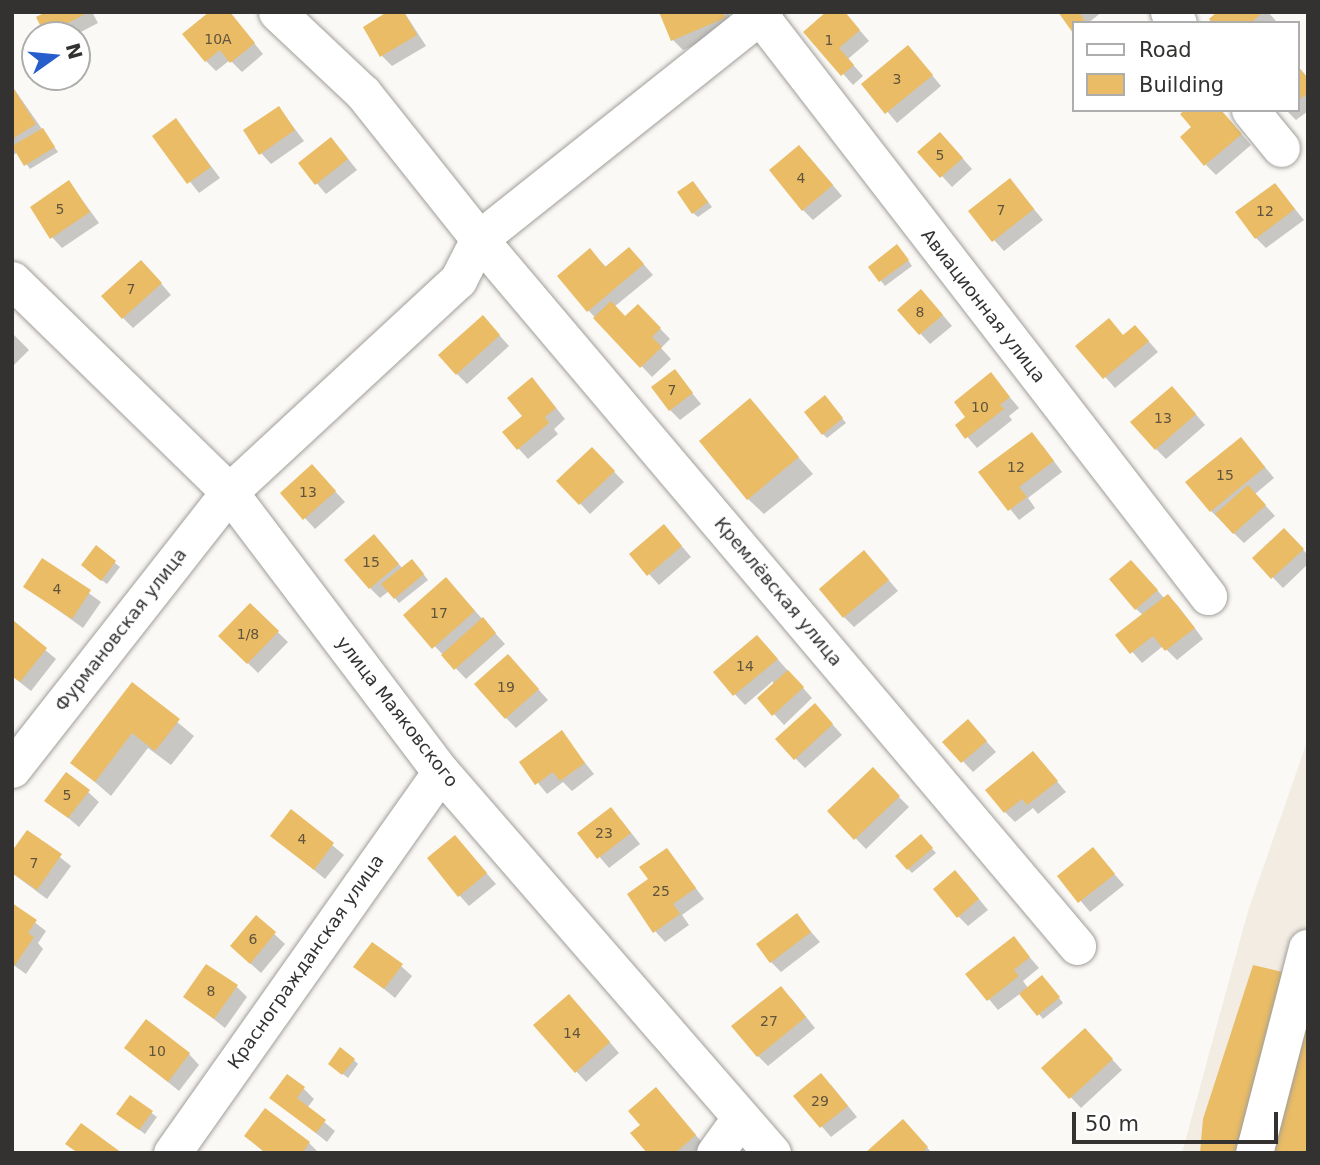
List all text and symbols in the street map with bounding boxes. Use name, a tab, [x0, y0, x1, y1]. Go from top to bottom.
north arrow	[21, 21, 91, 91]
legend	[1072, 21, 1299, 112]
house number: 10А	[204, 31, 232, 47]
house number: 1	[825, 32, 833, 48]
text: Road	[1139, 38, 1192, 62]
text: N	[62, 41, 87, 62]
house number: 3	[893, 71, 901, 87]
text: Building	[1139, 73, 1224, 97]
house number: 5	[936, 147, 944, 163]
house number: 4	[797, 170, 805, 186]
house number: 5	[56, 201, 64, 217]
house number: 7	[997, 202, 1005, 218]
house number: 12	[1256, 203, 1274, 219]
street label: Авиационная улица	[916, 225, 1050, 387]
house number: 7	[127, 281, 135, 297]
house number: 8	[916, 304, 924, 320]
house number: 7	[668, 382, 676, 398]
house number: 10	[971, 399, 989, 415]
house number: 13	[1154, 410, 1172, 426]
house number: 12	[1007, 459, 1025, 475]
house number: 15	[1216, 467, 1234, 483]
house number: 13	[299, 484, 317, 500]
street label: Кремлёвская улица	[709, 513, 847, 671]
street label: Фурмановская улица	[51, 544, 191, 716]
house number: 15	[362, 554, 380, 570]
house number: 4	[53, 581, 61, 597]
house number: 17	[430, 605, 448, 621]
house number: 1/8	[237, 626, 259, 642]
street label: улица Маяковского	[332, 632, 462, 792]
house number: 14	[736, 658, 754, 674]
house number: 19	[497, 679, 515, 695]
house number: 5	[63, 787, 71, 803]
house number: 23	[595, 825, 613, 841]
house number: 4	[298, 831, 306, 847]
street label: Красногражданская улица	[224, 851, 388, 1073]
house number: 7	[30, 855, 38, 871]
house number: 25	[652, 883, 670, 899]
house number: 6	[249, 931, 257, 947]
house number: 8	[207, 983, 215, 999]
house number: 27	[760, 1013, 778, 1029]
house number: 14	[563, 1025, 581, 1041]
house number: 10	[148, 1043, 166, 1059]
house number: 29	[811, 1093, 829, 1109]
scale bar	[1075, 1098, 1282, 1142]
text: 50 m	[1085, 1112, 1139, 1136]

